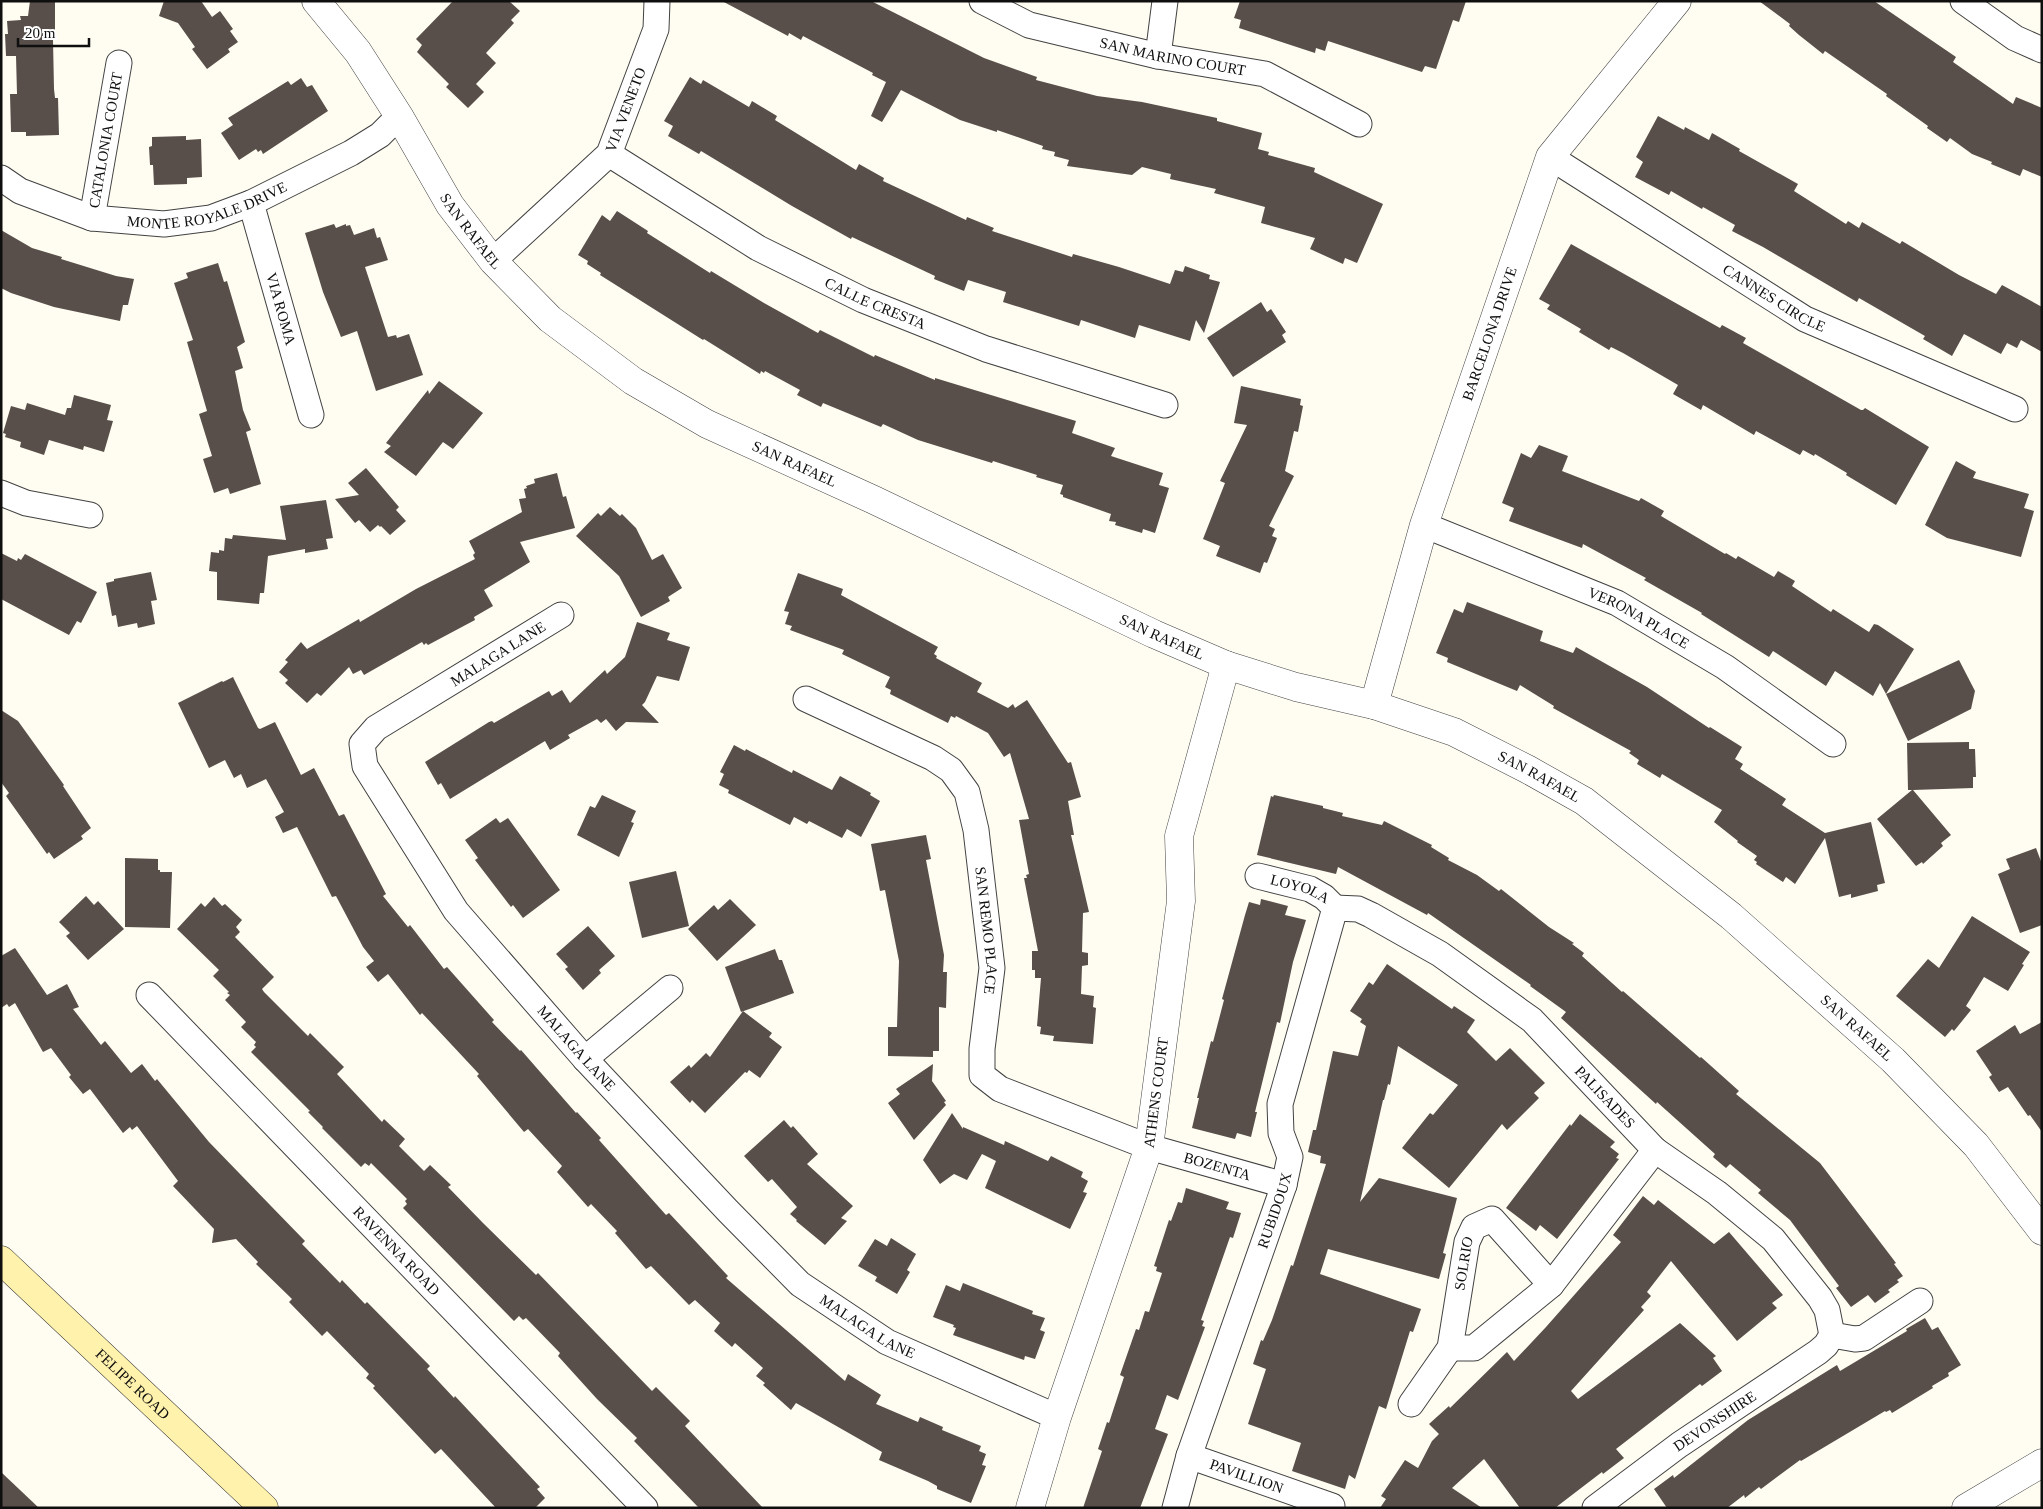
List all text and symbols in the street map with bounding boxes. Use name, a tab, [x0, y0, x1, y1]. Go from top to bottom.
scale bar	[18, 15, 89, 47]
text: 20 m	[25, 25, 56, 41]
street label: SAN MARINO COURT	[1098, 34, 1247, 79]
street label: VIA VENETO	[602, 65, 649, 154]
street label: CATALONIA COURT	[86, 71, 125, 209]
street label: MONTE ROYALE DRIVE	[126, 179, 289, 232]
street label: SAN RAFAEL	[437, 190, 505, 273]
street label: CANNES CIRCLE	[1720, 261, 1828, 335]
street label: BARCELONA DRIVE	[1459, 265, 1520, 403]
street label: VIA ROMA	[263, 271, 299, 347]
street label: CALLE CRESTA	[822, 274, 928, 332]
street label: SAN RAFAEL	[750, 438, 839, 490]
street label: VERONA PLACE	[1586, 584, 1692, 652]
street label: SAN RAFAEL	[1117, 611, 1207, 663]
street label: MALAGA LANE	[448, 618, 548, 690]
street label: SAN RAFAEL	[1495, 748, 1583, 805]
street label: SAN REMO PLACE	[972, 866, 1000, 995]
street label: LOYOLA	[1269, 871, 1333, 907]
street label: SAN RAFAEL	[1817, 992, 1896, 1064]
street label: MALAGA LANE	[534, 1002, 619, 1094]
street label: ATHENS COURT	[1141, 1036, 1171, 1149]
street label: PALISADES	[1572, 1063, 1638, 1132]
street label: BOZENTA	[1182, 1149, 1253, 1183]
street label: RUBIDOUX	[1254, 1171, 1294, 1251]
street label: RAVENNA ROAD	[350, 1203, 443, 1299]
street label: SOLRIO	[1451, 1233, 1477, 1291]
street label: MALAGA LANE	[817, 1292, 918, 1361]
street label: FELIPE ROAD	[92, 1346, 173, 1423]
street label: DEVONSHIRE	[1670, 1388, 1759, 1454]
street label: PAVILLION	[1208, 1456, 1286, 1496]

